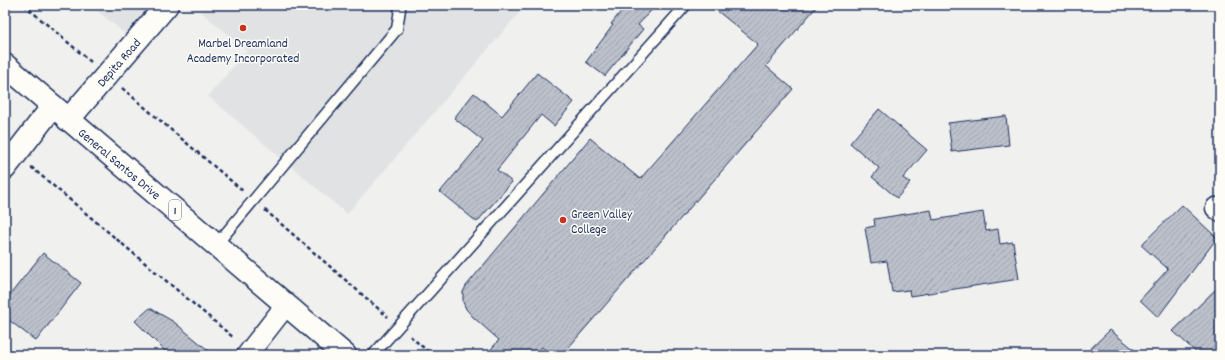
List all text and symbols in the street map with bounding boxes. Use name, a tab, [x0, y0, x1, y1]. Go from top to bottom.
marker: Marbel Dreamland Academy Incorporated	[238, 23, 248, 33]
street label: Depita Road	[93, 35, 146, 92]
place label: Marbel Dreamland Academy Incorporated	[187, 35, 299, 69]
street label: General Santos Drive	[73, 125, 164, 205]
road number: 1	[169, 200, 181, 220]
place label: Green Valley College	[571, 206, 633, 240]
marker: Green Valley College	[558, 215, 568, 225]

